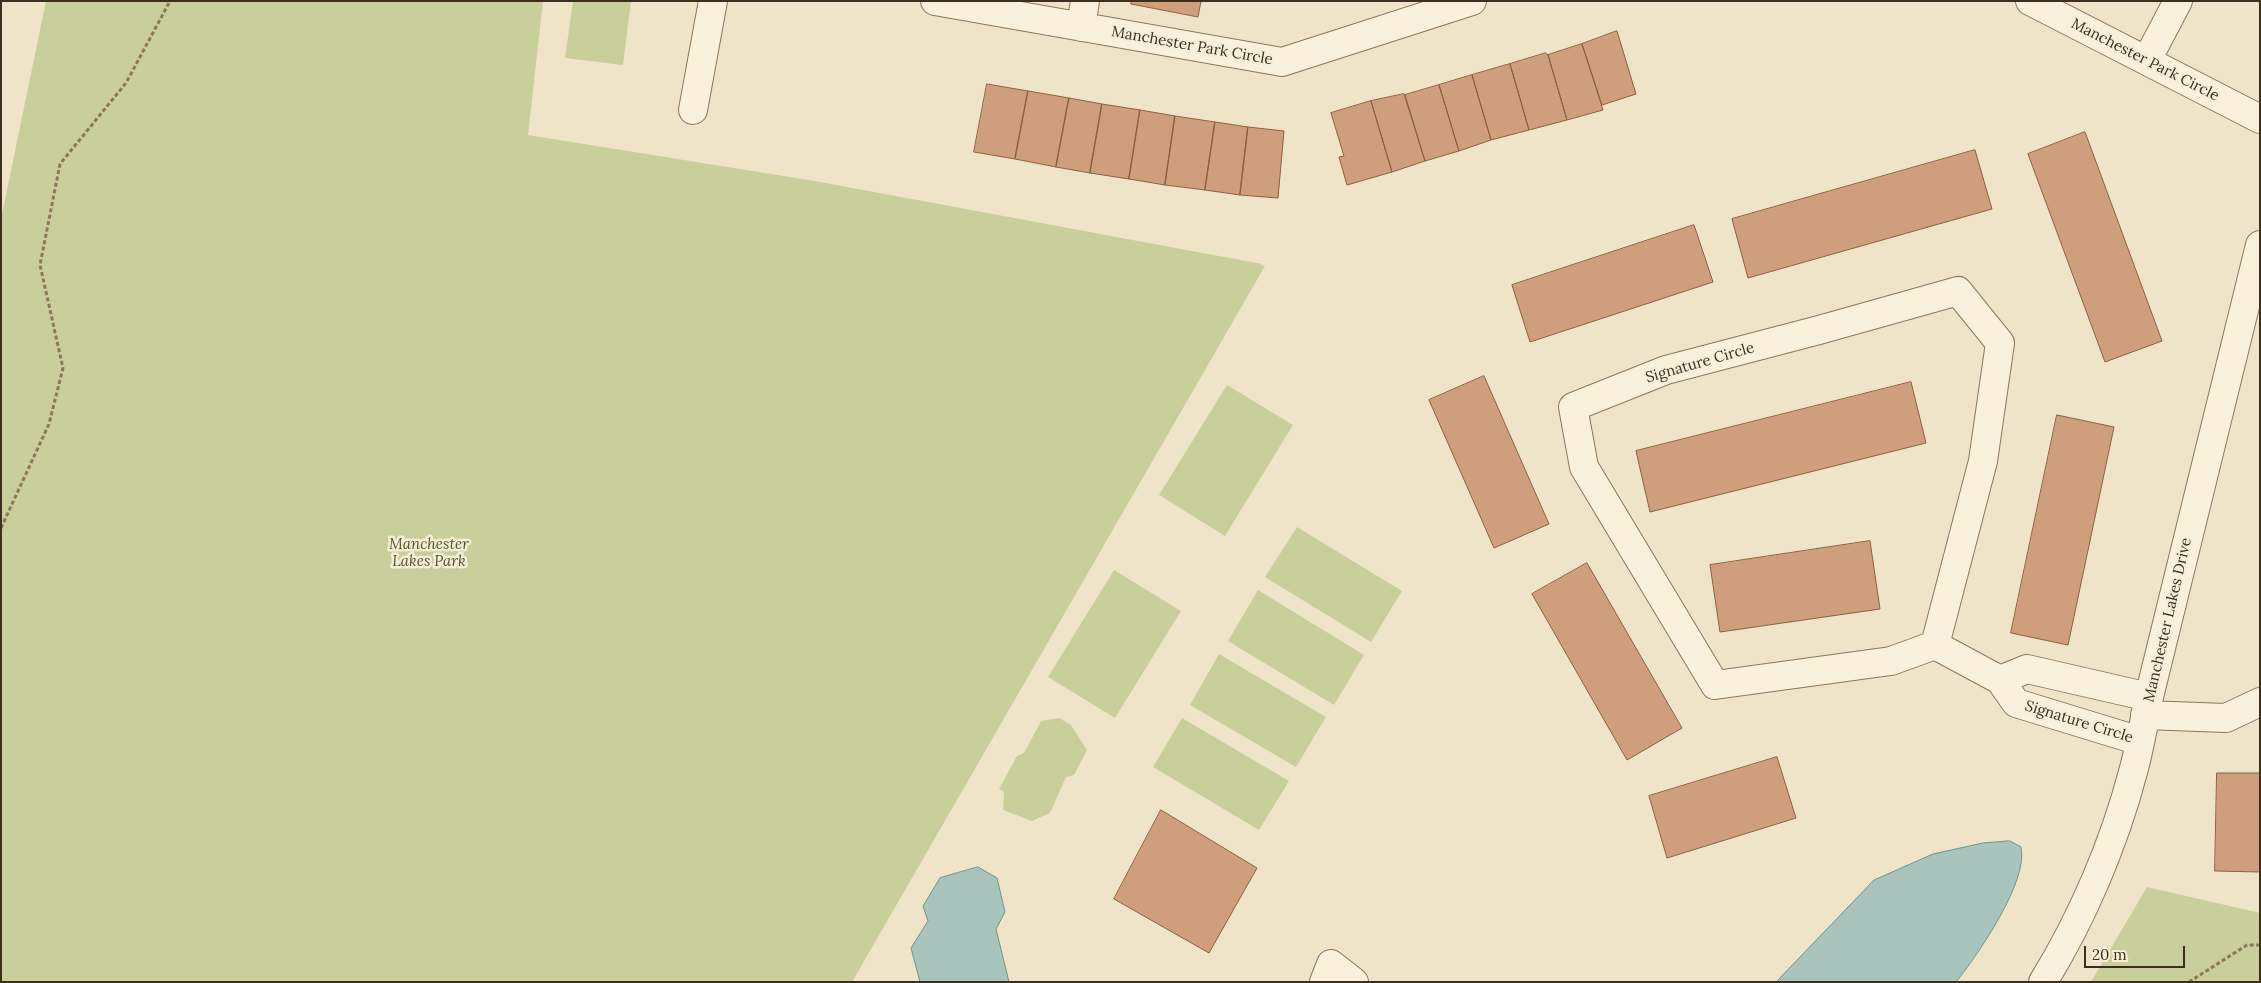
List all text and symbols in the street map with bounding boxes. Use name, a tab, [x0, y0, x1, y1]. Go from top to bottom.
street label: Manchester Park Circle	[2068, 15, 2222, 105]
street label: Manchester Park Circle	[1110, 23, 1274, 69]
street label: Signature Circle	[1644, 339, 1756, 387]
park label: Manchester Lakes Park	[389, 536, 469, 571]
street label: Manchester Lakes Drive	[2140, 536, 2196, 704]
street label: Signature Circle	[2023, 697, 2135, 747]
scale bar	[2086, 936, 2187, 968]
text: 20 m	[2092, 945, 2127, 964]

